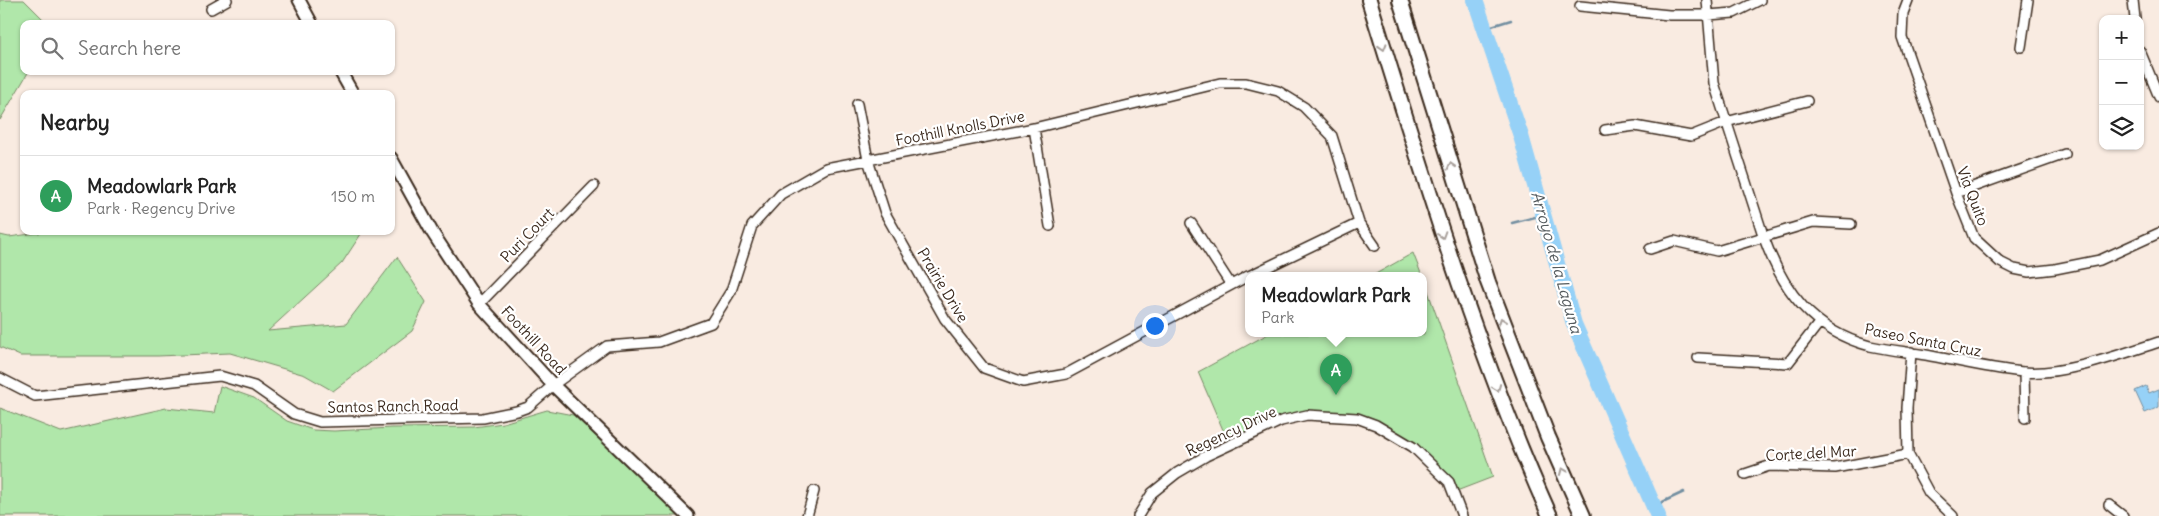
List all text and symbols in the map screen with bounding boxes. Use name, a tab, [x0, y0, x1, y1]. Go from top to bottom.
map controls	[2099, 15, 2144, 150]
button: +	[2099, 15, 2144, 60]
search box	[20, 20, 395, 75]
icon: search	[38, 34, 66, 62]
text: Search here	[78, 36, 181, 60]
one-way arrow	[1378, 42, 1388, 50]
button: −	[2099, 60, 2144, 105]
button: layers	[2099, 105, 2144, 150]
street label: Foothill Knolls Drive	[894, 106, 1026, 150]
text: Nearby	[40, 109, 110, 136]
one-way arrow	[1447, 163, 1457, 171]
street label: Via Quito	[1953, 164, 1993, 228]
text: Meadowlark Park	[87, 174, 236, 198]
text: A	[51, 186, 61, 206]
text: 150 m	[331, 186, 375, 206]
water label: Arroyo de la Laguna	[1527, 189, 1587, 336]
text: Park · Regency Drive	[87, 198, 235, 218]
street label: Puri Court	[496, 204, 558, 266]
one-way arrow	[1436, 230, 1446, 239]
street label: Prairie Drive	[913, 244, 973, 326]
popup	[1245, 272, 1427, 337]
text: Meadowlark Park	[1261, 283, 1411, 307]
street label: Foothill Road	[497, 302, 571, 378]
text: Park	[1261, 307, 1294, 327]
your location	[1142, 313, 1168, 339]
one-way arrow	[1498, 317, 1508, 325]
street label: Paseo Santa Cruz	[1863, 319, 1983, 361]
pin: A	[1320, 354, 1352, 395]
one-way arrow	[1491, 383, 1501, 392]
street label: Santos Ranch Road	[327, 395, 459, 417]
street label: Regency Drive	[1183, 402, 1279, 460]
street label: Corte del Mar	[1765, 441, 1857, 465]
one-way arrow	[1559, 467, 1570, 476]

